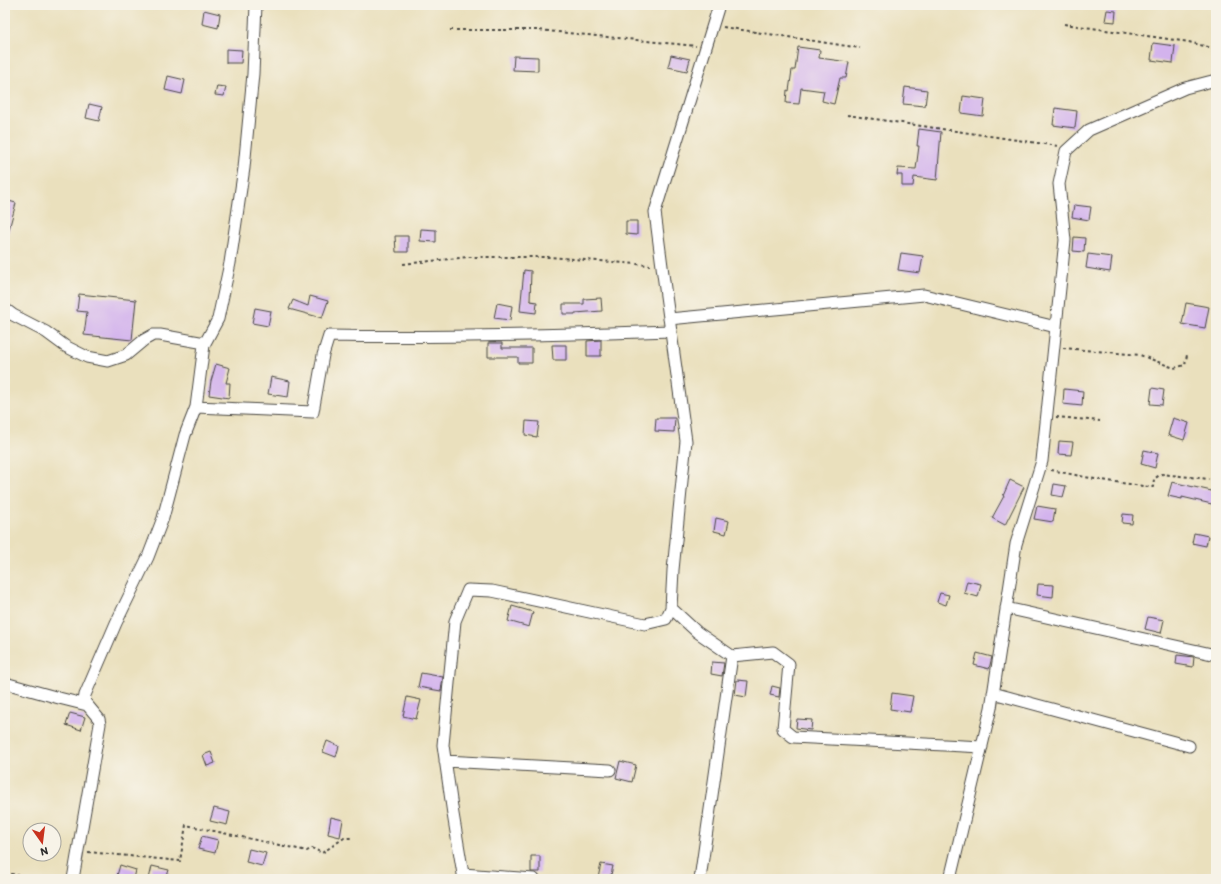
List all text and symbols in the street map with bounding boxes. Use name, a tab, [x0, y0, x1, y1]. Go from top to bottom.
north arrow	[22, 822, 62, 862]
text: N	[39, 844, 49, 858]

